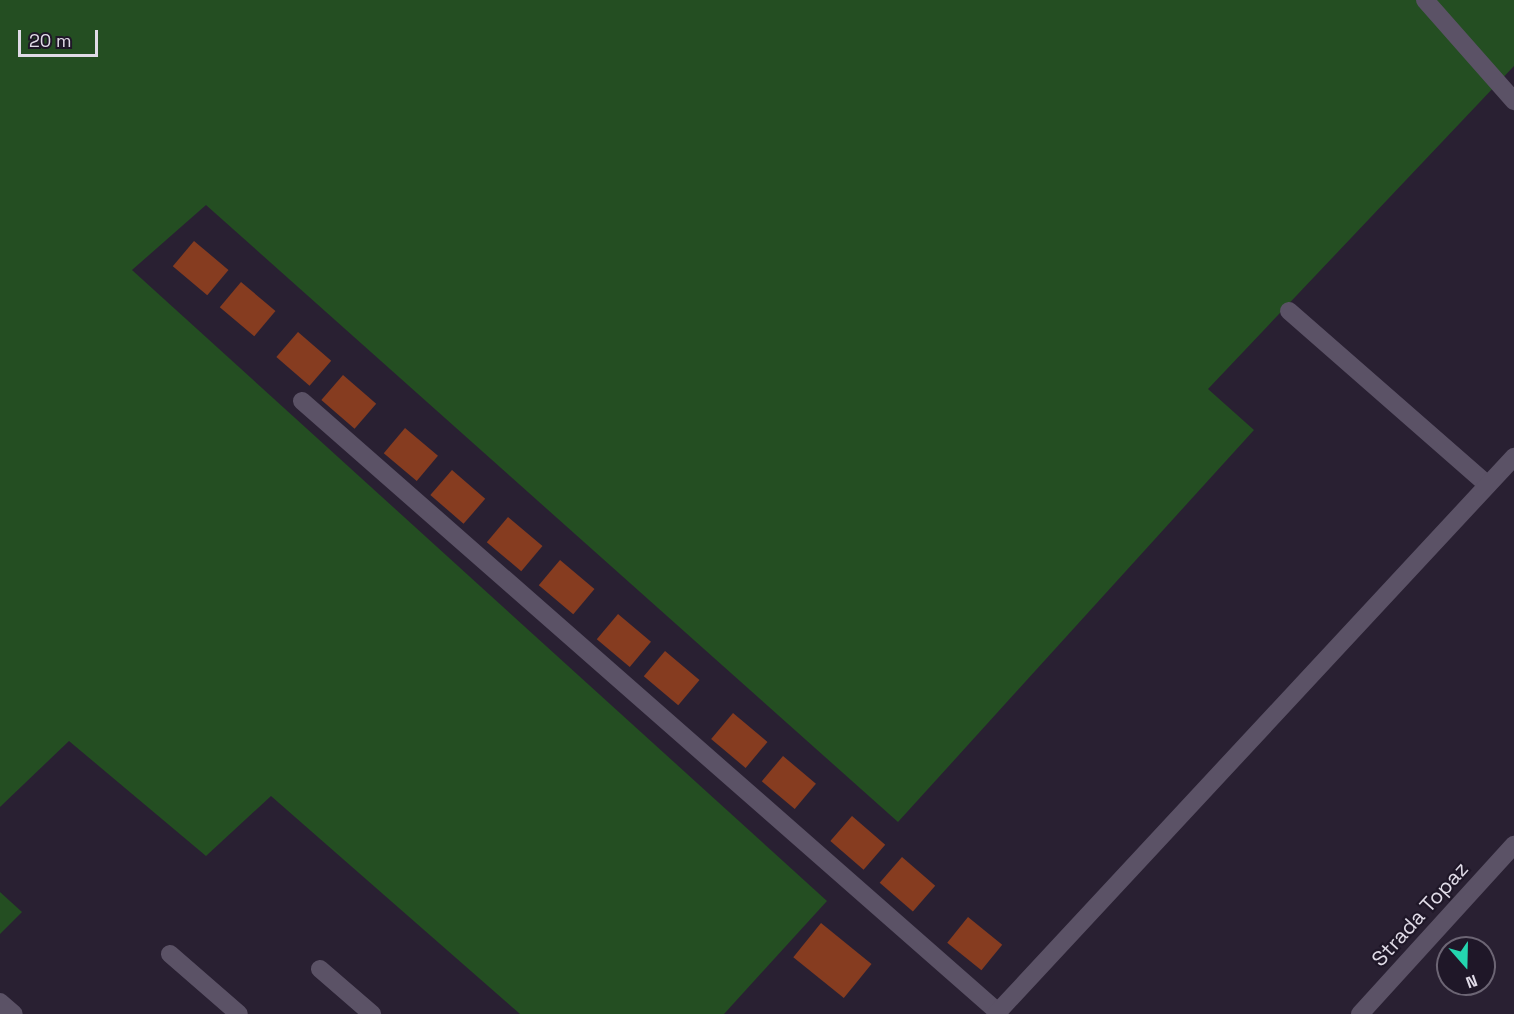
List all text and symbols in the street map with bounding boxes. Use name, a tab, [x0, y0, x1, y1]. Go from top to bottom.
scale bar	[21, 18, 100, 56]
text: 20 m	[29, 29, 72, 52]
street label: Strada Topaz	[1366, 856, 1474, 972]
north arrow	[1436, 936, 1496, 996]
text: N	[1463, 970, 1480, 993]

